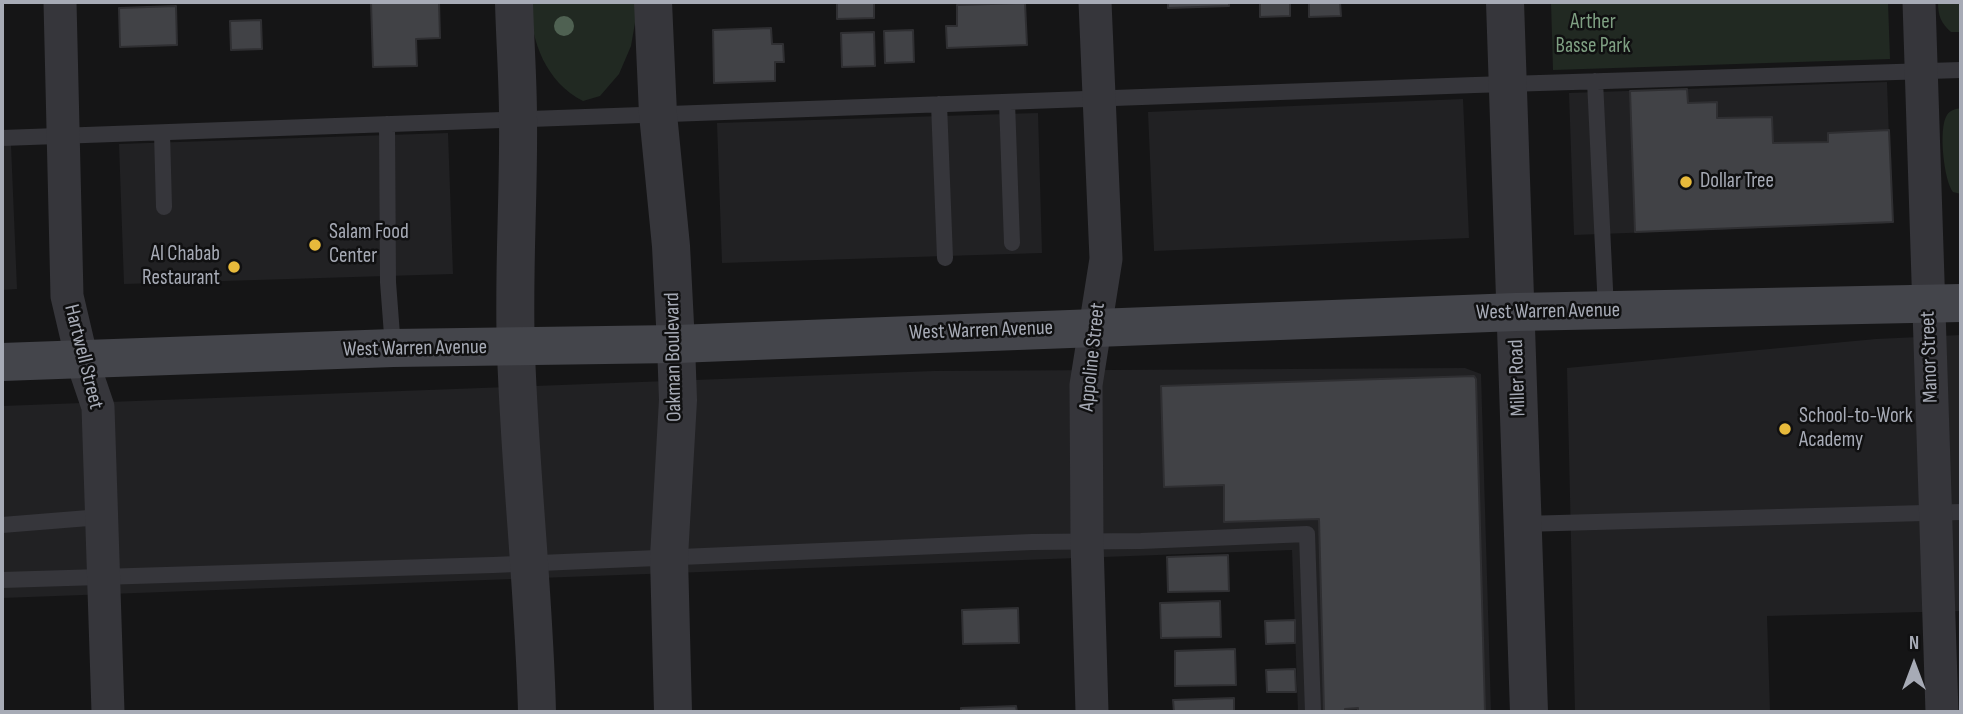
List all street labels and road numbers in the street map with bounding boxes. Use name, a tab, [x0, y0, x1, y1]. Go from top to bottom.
street label: Oakman Boulevard	[660, 292, 688, 422]
street label: West Warren Avenue	[1476, 298, 1620, 326]
street label: Hartwell Street	[58, 302, 108, 412]
street label: Appoline Street	[1075, 302, 1111, 412]
street label: Manor Street	[1916, 311, 1944, 403]
street label: West Warren Avenue	[909, 316, 1053, 346]
street label: West Warren Avenue	[343, 335, 487, 363]
street label: Miller Road	[1504, 339, 1532, 417]

